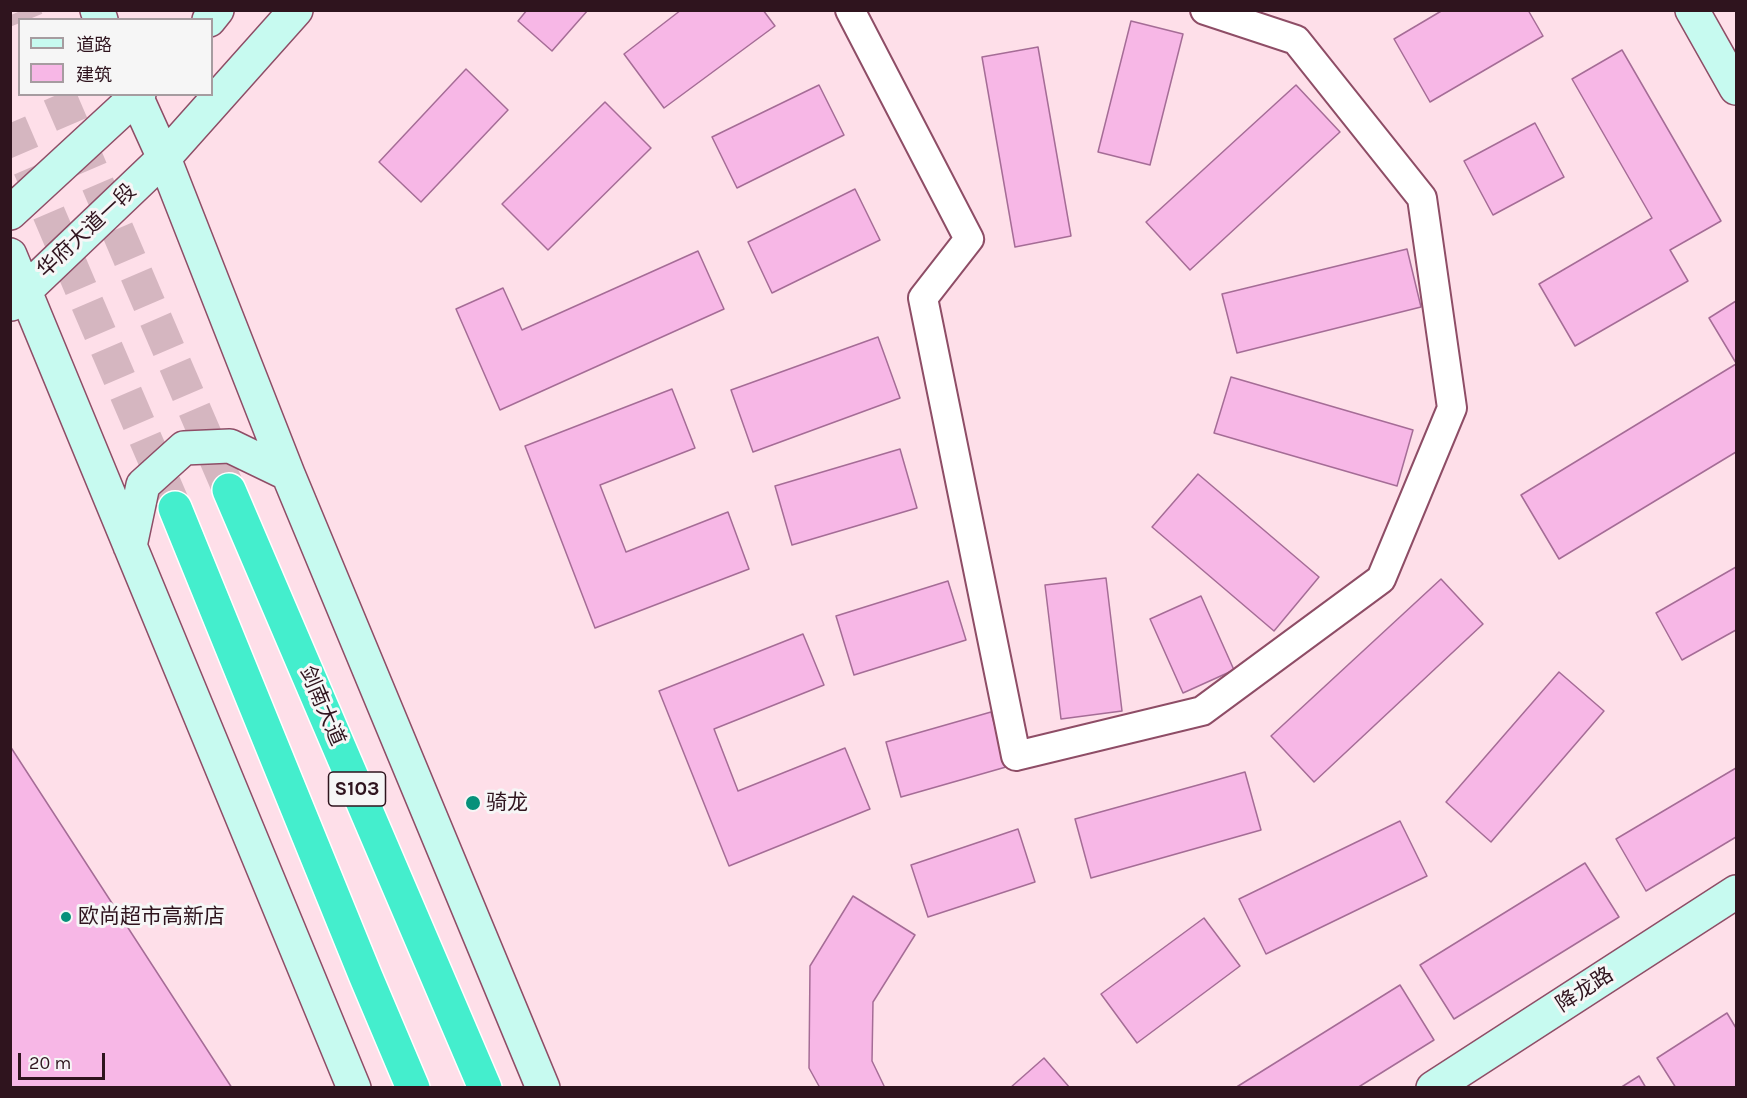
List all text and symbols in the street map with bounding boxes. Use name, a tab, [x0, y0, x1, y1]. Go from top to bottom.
legend	[18, 18, 213, 96]
text: 道路	[76, 34, 112, 56]
text: 建筑	[76, 64, 112, 86]
street label: 华府大道一段	[32, 179, 142, 283]
street label: 剑南大道	[294, 662, 350, 750]
road number: S103	[328, 772, 386, 806]
place label: 骑龙	[486, 790, 528, 816]
marker: 骑龙	[464, 794, 482, 812]
place label: 欧尚超市高新店	[78, 904, 225, 930]
marker: 欧尚超市高新店	[59, 910, 73, 924]
street label: 降龙路	[1552, 962, 1618, 1018]
scale bar	[21, 1041, 108, 1079]
text: 20 m	[29, 1052, 71, 1074]

